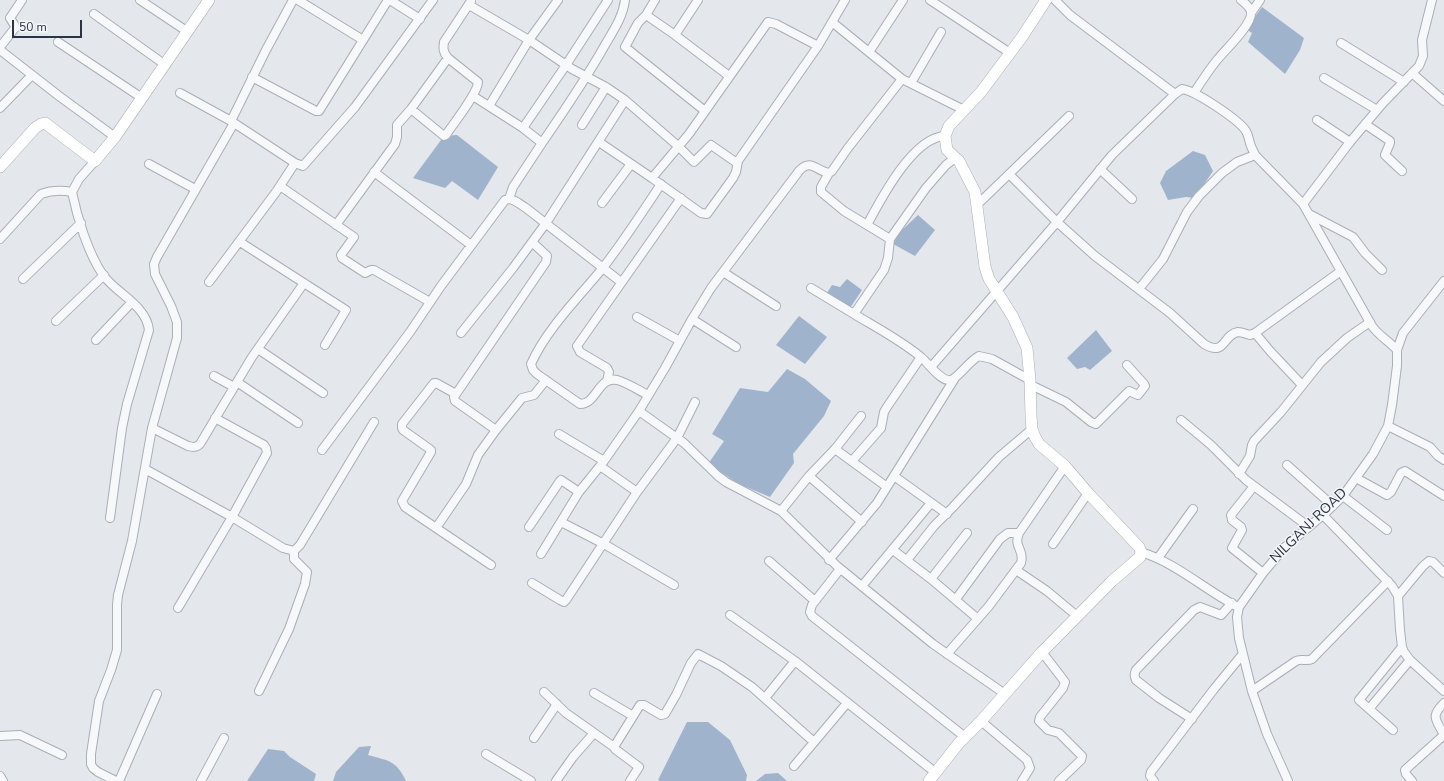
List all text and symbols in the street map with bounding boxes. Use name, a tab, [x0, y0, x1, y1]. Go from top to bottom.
scale bar	[14, 12, 84, 38]
text: 50 m	[19, 19, 47, 35]
street label: NILGANJ ROAD	[1267, 485, 1351, 567]

